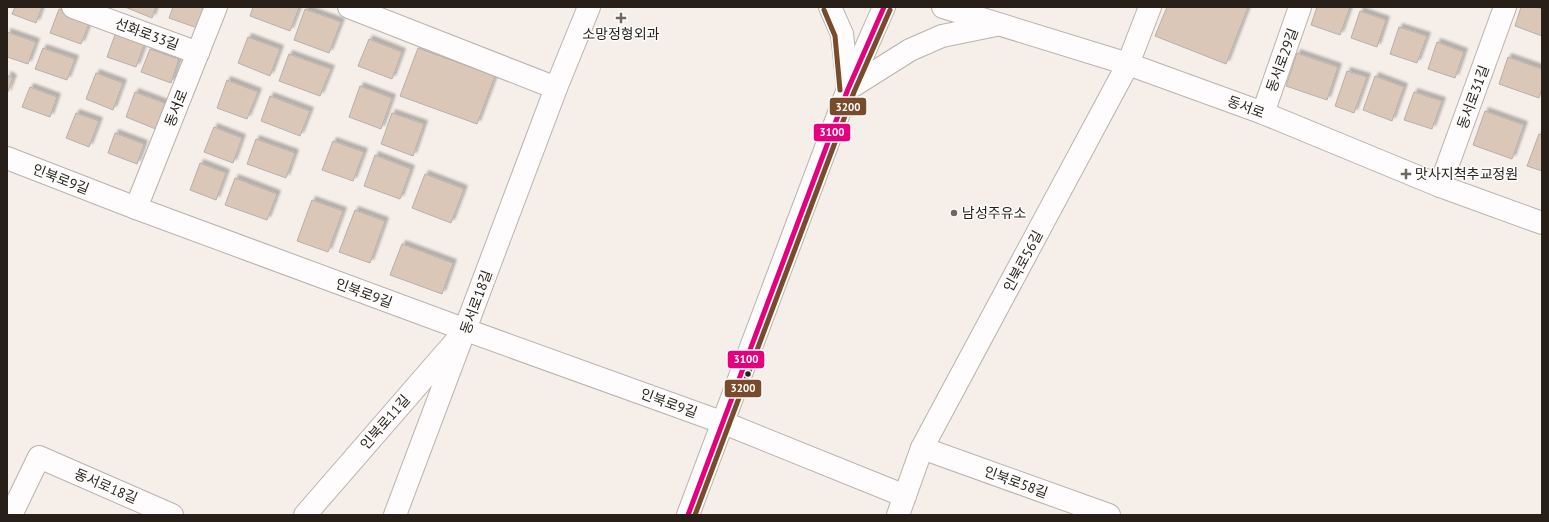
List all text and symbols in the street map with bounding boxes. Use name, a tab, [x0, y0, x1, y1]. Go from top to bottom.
marker: 소망정형외과	[615, 12, 627, 24]
street label: 선화로33길	[113, 14, 181, 54]
place label: 소망정형외과	[582, 25, 660, 43]
street label: 동서로29길	[1262, 26, 1302, 94]
street label: 동서로31길	[1453, 63, 1493, 131]
street label: 동서로	[160, 87, 192, 129]
street label: 동서로	[1225, 92, 1267, 122]
line badge: 3200	[829, 97, 867, 116]
text: 3200	[836, 100, 860, 114]
line badge: 3100	[813, 123, 851, 142]
text: 3100	[820, 125, 844, 139]
street label: 인북로9길	[30, 160, 92, 198]
place label: 맛사지척추교정원	[1415, 165, 1518, 183]
marker: 맛사지척추교정원	[1400, 168, 1412, 180]
place label: 남성주유소	[962, 204, 1027, 222]
marker: 남성주유소	[949, 208, 959, 218]
street label: 인북로56길	[999, 227, 1047, 295]
street label: 동서로18길	[456, 268, 496, 336]
street label: 인북로9길	[333, 274, 395, 312]
line badge: 3100	[727, 350, 765, 369]
text: 3100	[734, 352, 758, 366]
unlabelled marker	[743, 369, 753, 379]
line badge: 3200	[724, 379, 762, 398]
text: 3200	[731, 381, 755, 395]
street label: 인북로9길	[638, 384, 700, 422]
street label: 인북로11길	[356, 391, 414, 453]
street label: 인북로58길	[982, 462, 1050, 502]
street label: 동서로18길	[72, 465, 140, 507]

